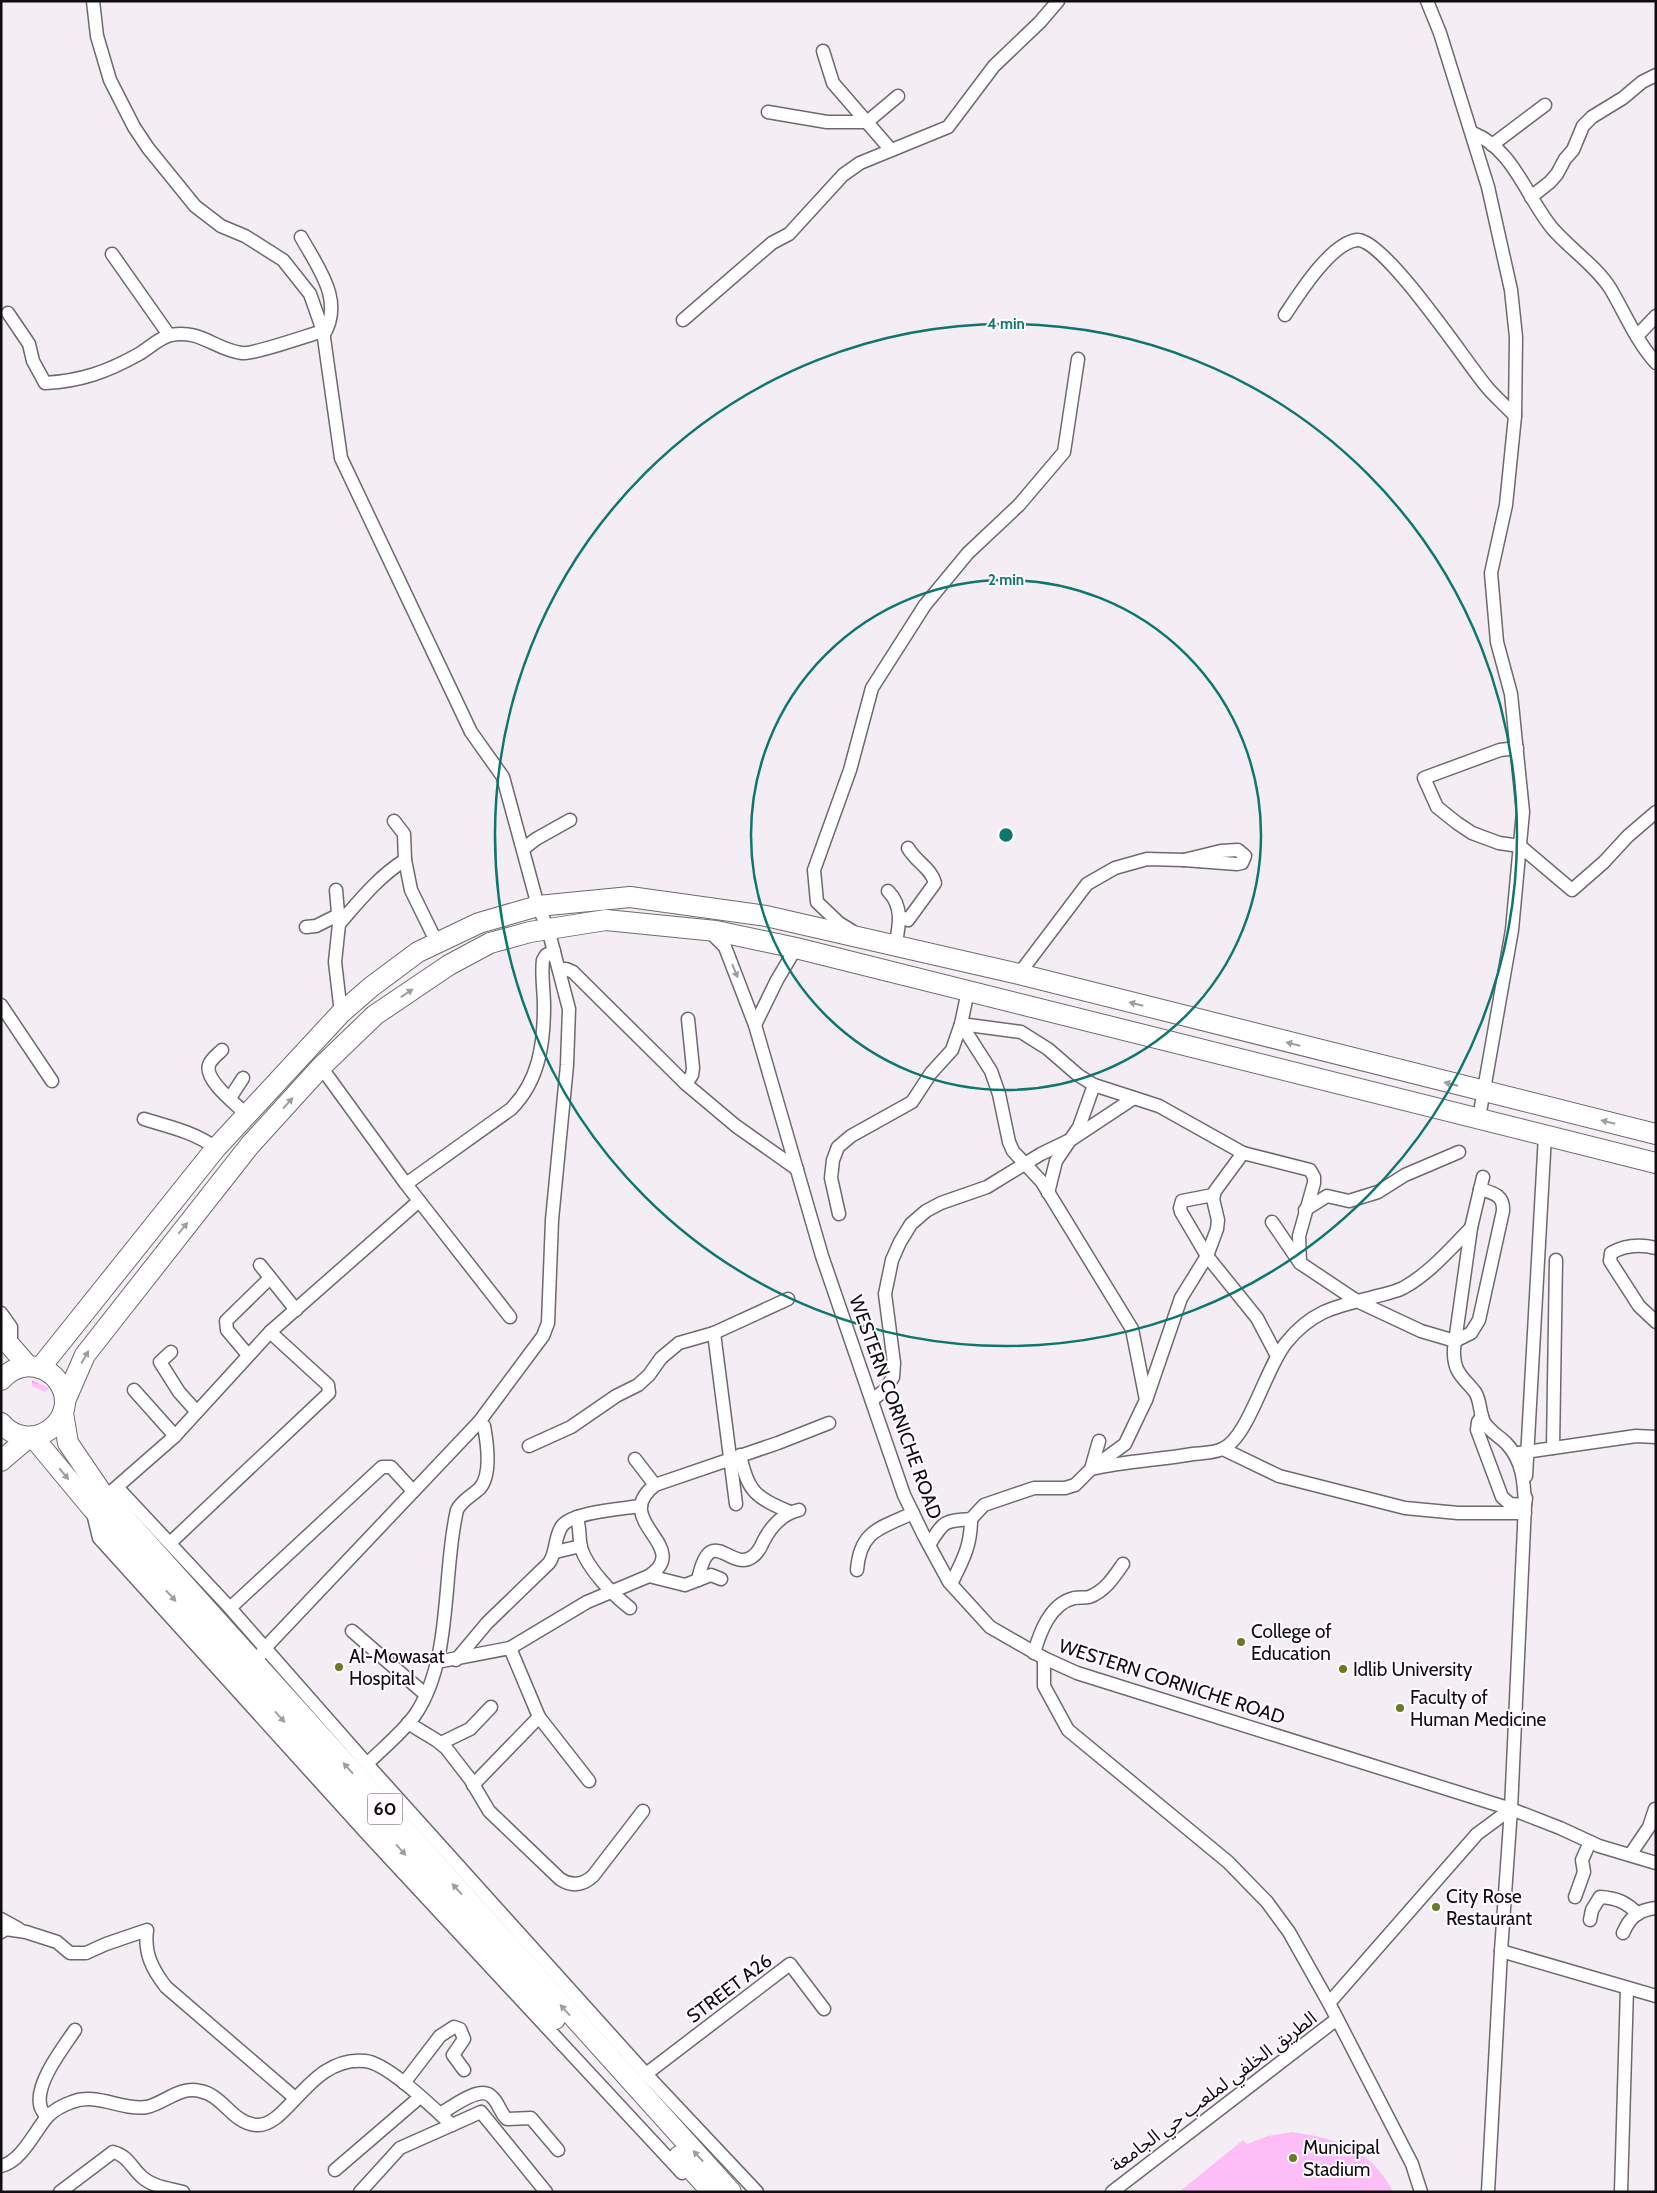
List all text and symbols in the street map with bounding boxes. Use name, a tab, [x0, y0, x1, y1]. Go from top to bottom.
text: 4 min	[987, 315, 1025, 333]
text: 2 min	[988, 571, 1024, 589]
centre of rings	[997, 826, 1015, 844]
one-way arrow	[731, 964, 739, 979]
one-way arrow	[400, 988, 413, 998]
one-way arrow	[1128, 1000, 1143, 1008]
one-way arrow	[1286, 1040, 1301, 1048]
one-way arrow	[1443, 1080, 1458, 1088]
one-way arrow	[282, 1098, 294, 1110]
one-way arrow	[1601, 1118, 1616, 1126]
one-way arrow	[178, 1221, 189, 1234]
street label: WESTERN CORNICHE ROAD	[844, 1292, 947, 1522]
one-way arrow	[81, 1349, 89, 1364]
one-way arrow	[58, 1467, 69, 1480]
one-way arrow	[165, 1590, 177, 1602]
place label: College of Education	[1251, 1620, 1332, 1665]
street label: WESTERN CORNICHE ROAD	[1056, 1634, 1288, 1729]
marker: College of Education	[1235, 1636, 1247, 1648]
place label: Al-Mowasat Hospital	[349, 1645, 445, 1690]
place label: Idlib University	[1353, 1658, 1473, 1681]
marker: Al-Mowasat Hospital	[333, 1661, 345, 1673]
marker: Idlib University	[1337, 1663, 1349, 1675]
place label: Faculty of Human Medicine	[1410, 1686, 1547, 1731]
marker: Faculty of Human Medicine	[1394, 1702, 1406, 1714]
one-way arrow	[274, 1710, 286, 1722]
one-way arrow	[343, 1761, 354, 1774]
road number: 60	[368, 1794, 402, 1825]
one-way arrow	[395, 1843, 407, 1855]
one-way arrow	[451, 1883, 463, 1895]
place label: City Rose Restaurant	[1446, 1885, 1533, 1930]
marker: City Rose Restaurant	[1430, 1901, 1442, 1913]
street label: STREET A26	[682, 1949, 776, 2028]
one-way arrow	[559, 2004, 571, 2016]
street label: الطريق الخلفي لملعب حي الجامعة	[1106, 2006, 1323, 2179]
place label: Municipal Stadium	[1303, 2136, 1380, 2181]
one-way arrow	[692, 2150, 704, 2162]
marker: Municipal Stadium	[1287, 2152, 1299, 2164]

